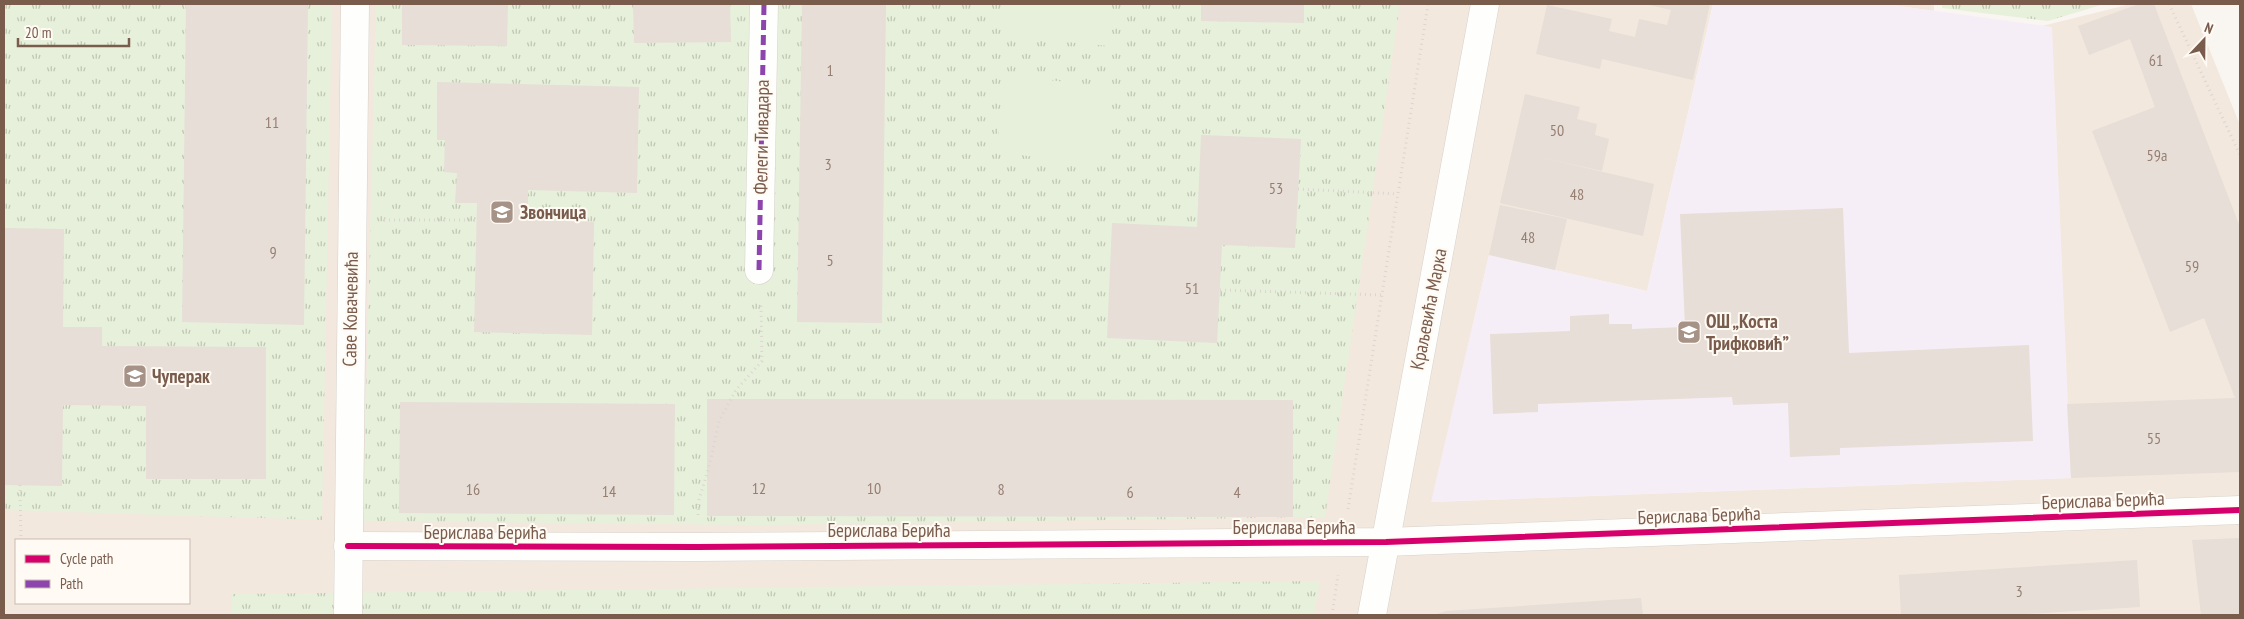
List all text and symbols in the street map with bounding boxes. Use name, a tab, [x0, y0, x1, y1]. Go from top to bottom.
scale bar	[18, 15, 129, 47]
north arrow	[2179, 15, 2229, 65]
text: N	[2202, 18, 2216, 38]
text: 20 m	[25, 23, 51, 42]
house number: 61	[2149, 50, 2163, 70]
house number: 1	[826, 60, 834, 80]
street label: Фелеги Тивадара	[748, 79, 774, 195]
house number: 11	[265, 112, 279, 132]
house number: 50	[1550, 120, 1564, 140]
house number: 59a	[2147, 145, 2167, 165]
house number: 3	[824, 154, 832, 174]
house number: 53	[1269, 178, 1283, 198]
house number: 48	[1570, 184, 1584, 204]
school or university icon: Звончица	[489, 199, 515, 225]
place label: Звончица	[520, 200, 586, 224]
house number: 48	[1521, 227, 1535, 247]
house number: 9	[269, 242, 277, 262]
street label: Краљевића Марка	[1404, 246, 1452, 372]
house number: 5	[826, 250, 834, 270]
street label: Саве Ковачевића	[337, 251, 363, 367]
house number: 59	[2185, 256, 2199, 276]
house number: 51	[1185, 278, 1199, 298]
place label: ОШ „Коста Трифковић”	[1706, 309, 1789, 355]
school or university icon: ОШ „Коста Трифковић”	[1676, 319, 1702, 345]
school or university icon: Чуперак	[122, 363, 148, 389]
place label: Чуперак	[152, 364, 210, 388]
house number: 55	[2147, 428, 2161, 448]
house number: 12	[752, 478, 766, 498]
house number: 10	[867, 478, 881, 498]
house number: 16	[466, 479, 480, 499]
house number: 8	[997, 479, 1005, 499]
house number: 14	[602, 481, 616, 501]
house number: 6	[1126, 482, 1134, 502]
house number: 4	[1233, 482, 1241, 502]
street label: Берислава Берића	[2041, 486, 2165, 514]
street label: Берислава Берића	[1637, 501, 1761, 529]
street label: Берислава Берића	[1232, 515, 1356, 539]
street label: Берислава Берића	[827, 518, 951, 542]
street label: Берислава Берића	[423, 520, 547, 544]
legend	[15, 539, 190, 604]
text: Cycle path	[60, 549, 113, 568]
text: Path	[60, 574, 83, 593]
house number: 3	[2015, 581, 2023, 601]

